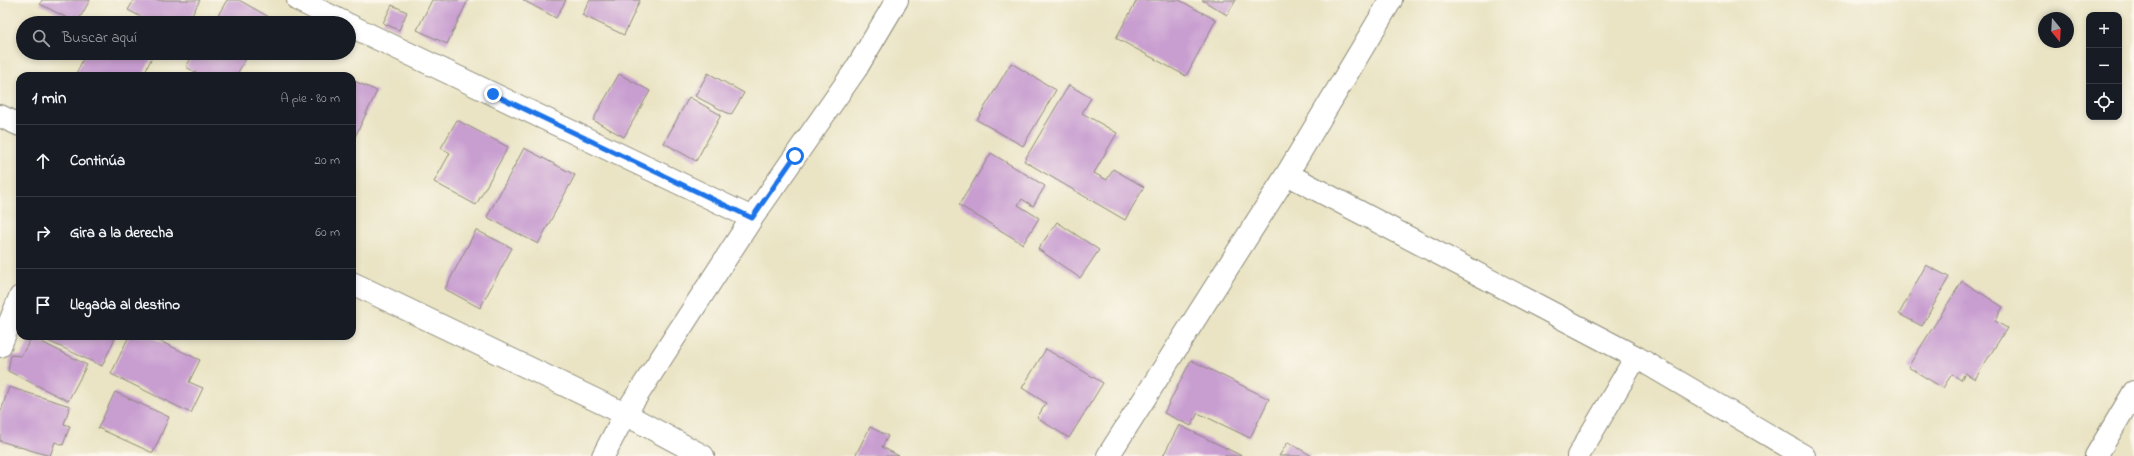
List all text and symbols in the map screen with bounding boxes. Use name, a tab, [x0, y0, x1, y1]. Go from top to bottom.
north arrow	[2038, 12, 2074, 48]
map controls	[2086, 12, 2122, 120]
button: +	[2086, 12, 2122, 48]
search box	[16, 16, 356, 60]
icon: search	[30, 27, 52, 49]
text: Buscar aquí	[62, 27, 137, 49]
button: −	[2086, 48, 2122, 84]
button: locate	[2086, 84, 2122, 120]
route end	[484, 85, 502, 103]
text: 1 min	[32, 86, 66, 111]
text: A pie · 80 m	[280, 89, 340, 108]
route start	[786, 147, 804, 165]
icon: ahead	[32, 150, 54, 172]
text: Continúa	[70, 150, 125, 172]
text: 20 m	[315, 151, 340, 170]
icon: right	[32, 222, 54, 244]
text: Gira a la derecha	[70, 222, 173, 244]
text: 60 m	[315, 223, 340, 242]
icon: arrive	[32, 294, 54, 316]
text: Llegada al destino	[70, 294, 180, 316]

